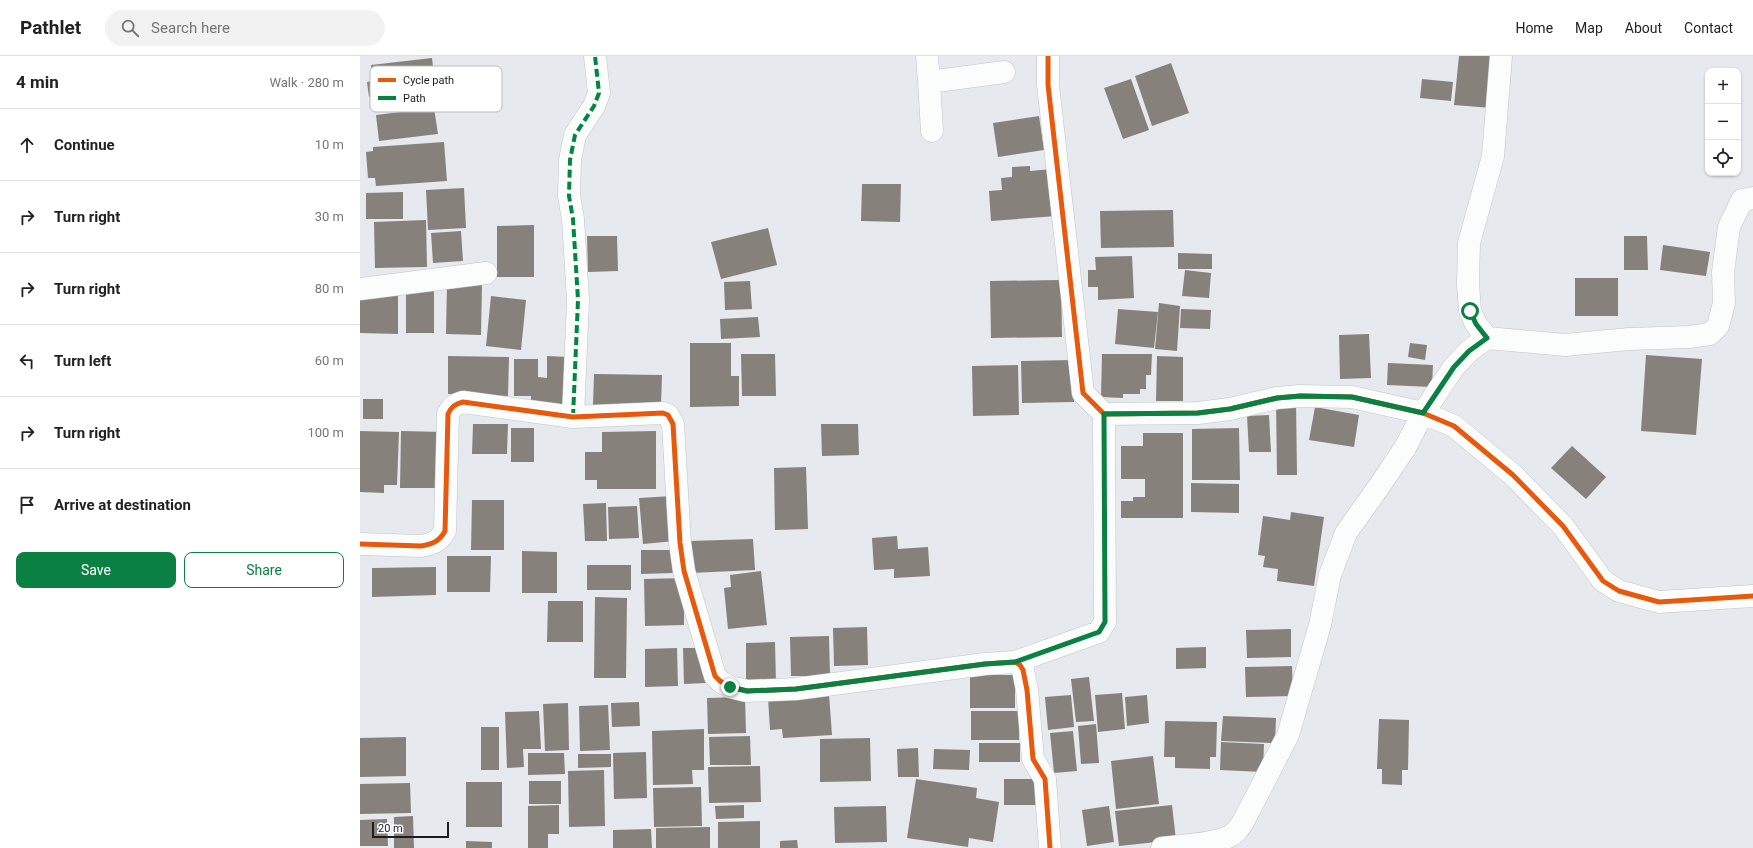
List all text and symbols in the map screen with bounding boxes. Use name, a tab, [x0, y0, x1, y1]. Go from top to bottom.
search box	[105, 10, 385, 46]
text: Pathlet	[20, 16, 81, 39]
icon: search	[119, 17, 141, 39]
text: Search here	[151, 19, 230, 37]
text: Home	[1515, 20, 1553, 36]
text: Map	[1575, 20, 1603, 36]
text: About	[1625, 20, 1662, 36]
text: Contact	[1684, 20, 1733, 36]
legend	[370, 66, 502, 112]
map controls	[1705, 68, 1741, 176]
button: +	[1705, 68, 1741, 104]
text: 4 min	[16, 72, 59, 92]
text: Cycle path	[403, 74, 454, 87]
text: Walk · 280 m	[269, 75, 344, 90]
text: Path	[403, 92, 426, 105]
button: −	[1705, 104, 1741, 140]
icon: ahead	[16, 134, 38, 156]
text: Continue	[54, 136, 115, 154]
text: 10 m	[315, 137, 344, 152]
button: locate	[1705, 140, 1741, 176]
icon: right	[16, 206, 38, 228]
text: Turn right	[54, 208, 120, 226]
text: 30 m	[315, 209, 344, 224]
icon: right	[16, 278, 38, 300]
text: Turn right	[54, 280, 120, 298]
text: 80 m	[315, 281, 344, 296]
route start	[1461, 302, 1479, 320]
icon: left	[16, 350, 38, 372]
text: Turn left	[54, 352, 111, 370]
text: 60 m	[315, 353, 344, 368]
icon: right	[16, 422, 38, 444]
text: Turn right	[54, 424, 120, 442]
text: 100 m	[307, 425, 344, 440]
icon: arrive	[16, 494, 38, 516]
text: Arrive at destination	[54, 496, 191, 514]
button: Save	[16, 552, 176, 588]
button: Share	[184, 552, 344, 588]
route end	[721, 678, 739, 696]
scale bar	[372, 820, 449, 839]
text: 20 m	[378, 822, 403, 835]

